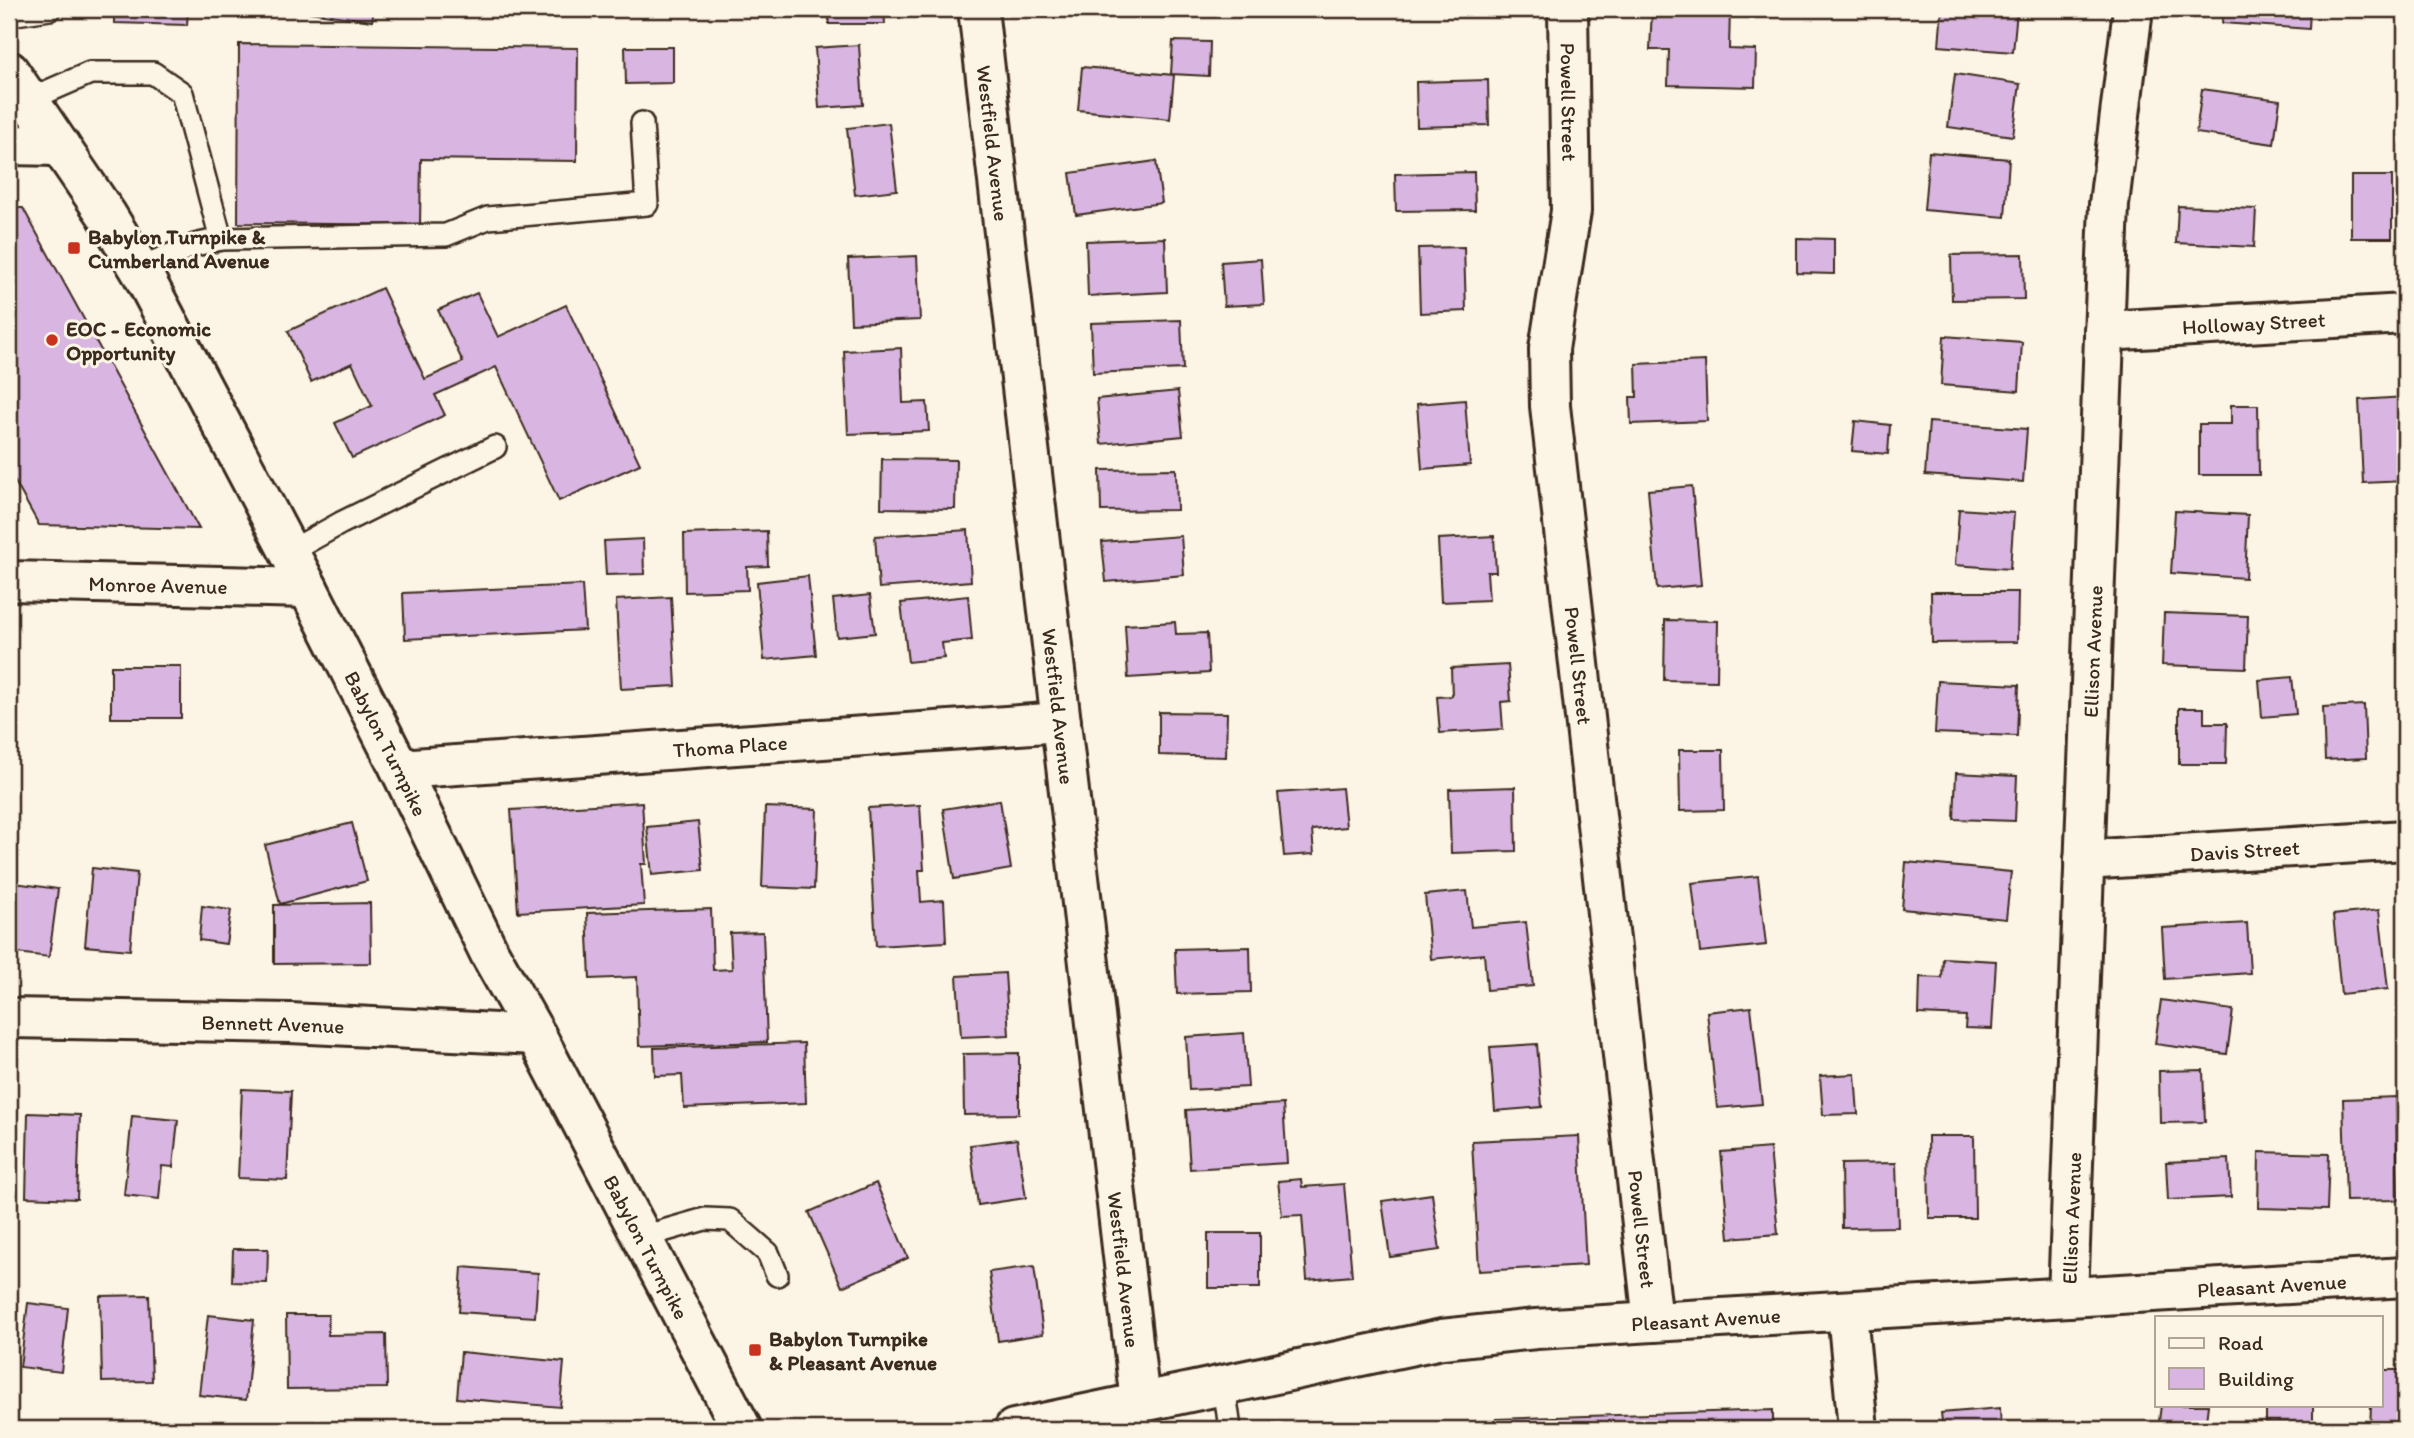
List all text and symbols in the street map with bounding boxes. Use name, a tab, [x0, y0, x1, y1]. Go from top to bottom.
street label: Powell Street	[1556, 42, 1583, 162]
street label: Westfield Avenue	[972, 64, 1015, 223]
place label: Babylon Turnpike & Cumberland Avenue	[88, 224, 270, 273]
marker: Babylon Turnpike & Cumberland Avenue	[66, 240, 82, 256]
street label: Holloway Street	[2181, 306, 2326, 339]
place label: EOC - Economic Opportunity	[66, 316, 211, 366]
marker: EOC - Economic Opportunity	[44, 332, 60, 348]
street label: Monroe Avenue	[88, 570, 228, 599]
street label: Ellison Avenue	[2077, 585, 2107, 718]
street label: Powell Street	[1560, 605, 1598, 726]
street label: Westfield Avenue	[1038, 627, 1081, 786]
street label: Babylon Turnpike	[340, 667, 433, 820]
street label: Thoma Place	[672, 729, 788, 762]
street label: Davis Street	[2189, 834, 2301, 866]
street label: Bennett Avenue	[201, 1009, 345, 1038]
street label: Ellison Avenue	[2056, 1151, 2086, 1285]
street label: Powell Street	[1623, 1169, 1662, 1289]
street label: Babylon Turnpike	[599, 1171, 695, 1323]
street label: Westfield Avenue	[1103, 1190, 1146, 1349]
street label: Pleasant Avenue	[2196, 1268, 2347, 1302]
street label: Pleasant Avenue	[1630, 1302, 1781, 1336]
legend	[2155, 1316, 2382, 1406]
place label: Babylon Turnpike & Pleasant Avenue	[769, 1326, 937, 1375]
text: Road	[2218, 1330, 2264, 1355]
marker: Babylon Turnpike & Pleasant Avenue	[747, 1342, 763, 1358]
text: Building	[2218, 1366, 2294, 1391]

